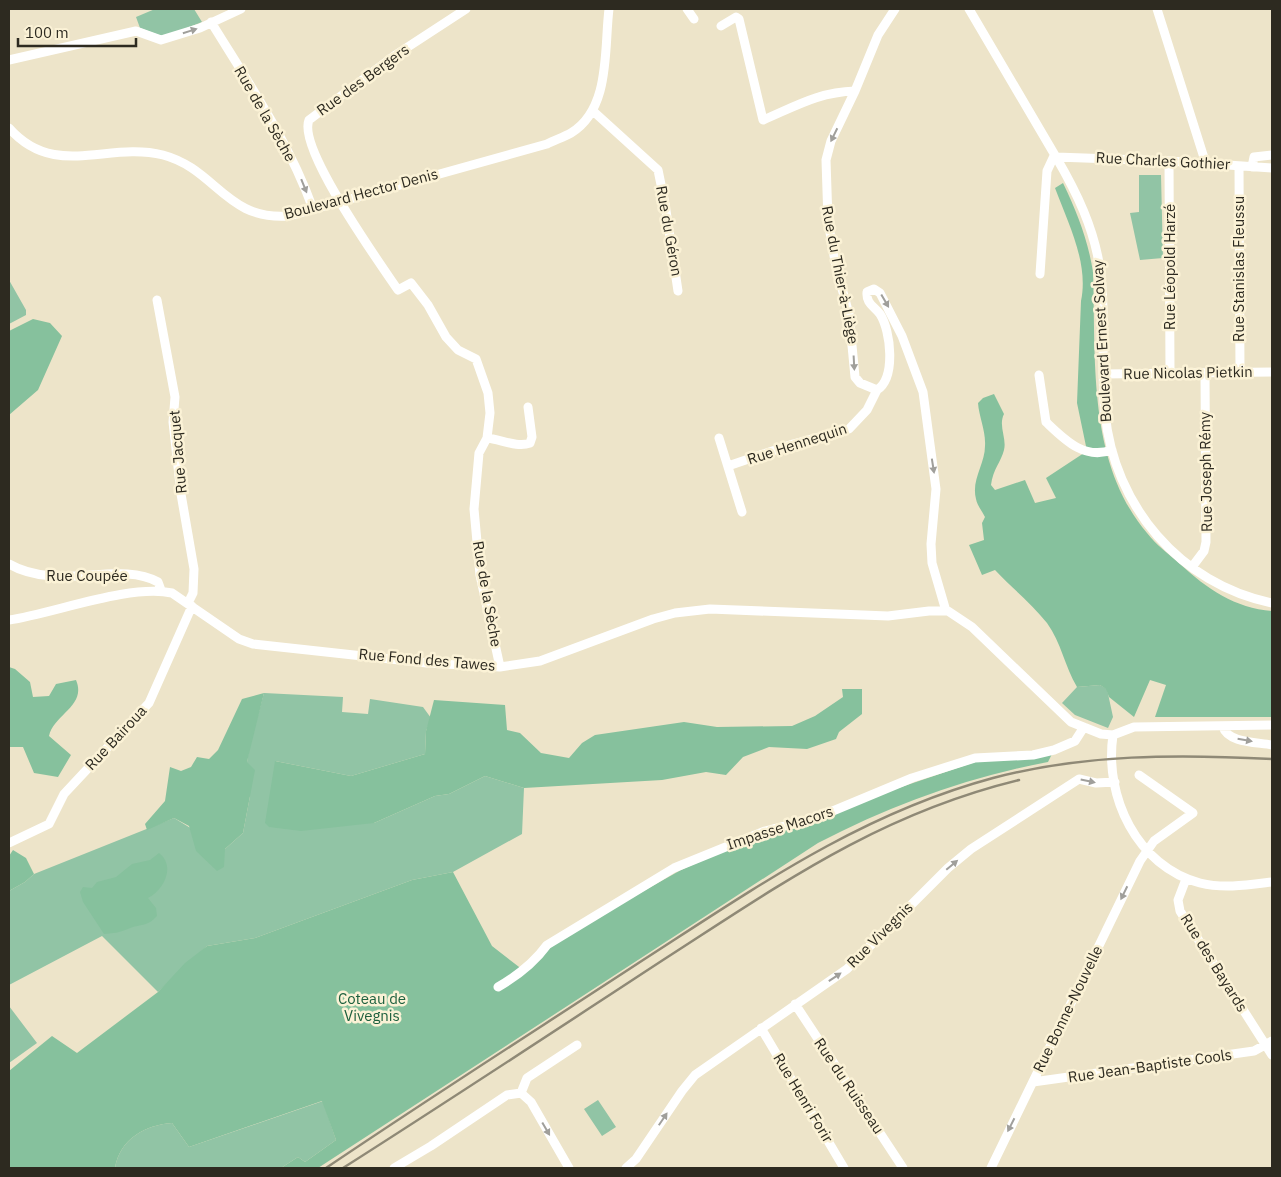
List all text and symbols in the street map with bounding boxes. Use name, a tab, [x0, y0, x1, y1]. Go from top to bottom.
scale bar	[18, 15, 135, 47]
text: 100 m	[25, 23, 69, 42]
one-way arrow	[183, 27, 198, 34]
street label: Rue des Bergers	[313, 40, 413, 120]
street label: Rue de la Sèche	[230, 63, 300, 165]
one-way arrow	[830, 128, 838, 142]
street label: Rue Charles Gothier	[1095, 147, 1231, 174]
street label: Boulevard Hector Denis	[282, 164, 440, 223]
one-way arrow	[301, 179, 309, 193]
street label: Rue du Géron	[652, 184, 687, 278]
street label: Rue Stanislas Fleussu	[1229, 196, 1248, 342]
street label: Rue du Thier-à-Liège	[818, 204, 863, 346]
street label: Rue Léopold Harzé	[1160, 204, 1179, 330]
street label: Boulevard Ernest Solvay	[1088, 259, 1115, 423]
one-way arrow	[881, 294, 889, 309]
one-way arrow	[851, 355, 859, 371]
street label: Rue Nicolas Pietkin	[1123, 362, 1253, 383]
street label: Rue Jacquet	[164, 410, 191, 495]
street label: Rue Joseph Rémy	[1195, 411, 1216, 532]
street label: Rue Hennequin	[745, 418, 849, 469]
one-way arrow	[929, 459, 937, 475]
street label: Rue de la Sèche	[469, 539, 506, 648]
street label: Rue Coupée	[46, 566, 128, 585]
street label: Rue Fond des Tawes	[358, 644, 496, 675]
street label: Rue Bairoua	[81, 701, 150, 774]
one-way arrow	[1237, 736, 1253, 744]
one-way arrow	[1080, 777, 1095, 785]
street label: Impasse Macors	[724, 801, 836, 854]
one-way arrow	[945, 859, 958, 870]
one-way arrow	[1120, 886, 1128, 900]
street label: Rue Vivegnis	[843, 898, 917, 972]
street label: Rue des Bayards	[1177, 910, 1252, 1015]
street label: Rue Bonne-Nouvelle	[1029, 942, 1107, 1075]
one-way arrow	[828, 972, 842, 982]
park label: Coteau de Vivegnis	[338, 989, 406, 1025]
street label: Rue du Ruisseau	[810, 1034, 889, 1137]
street label: Rue Jean-Baptiste Cools	[1067, 1045, 1233, 1086]
street label: Rue Henri Forir	[769, 1049, 838, 1146]
one-way arrow	[658, 1112, 668, 1126]
one-way arrow	[1007, 1118, 1015, 1132]
one-way arrow	[542, 1123, 551, 1136]

